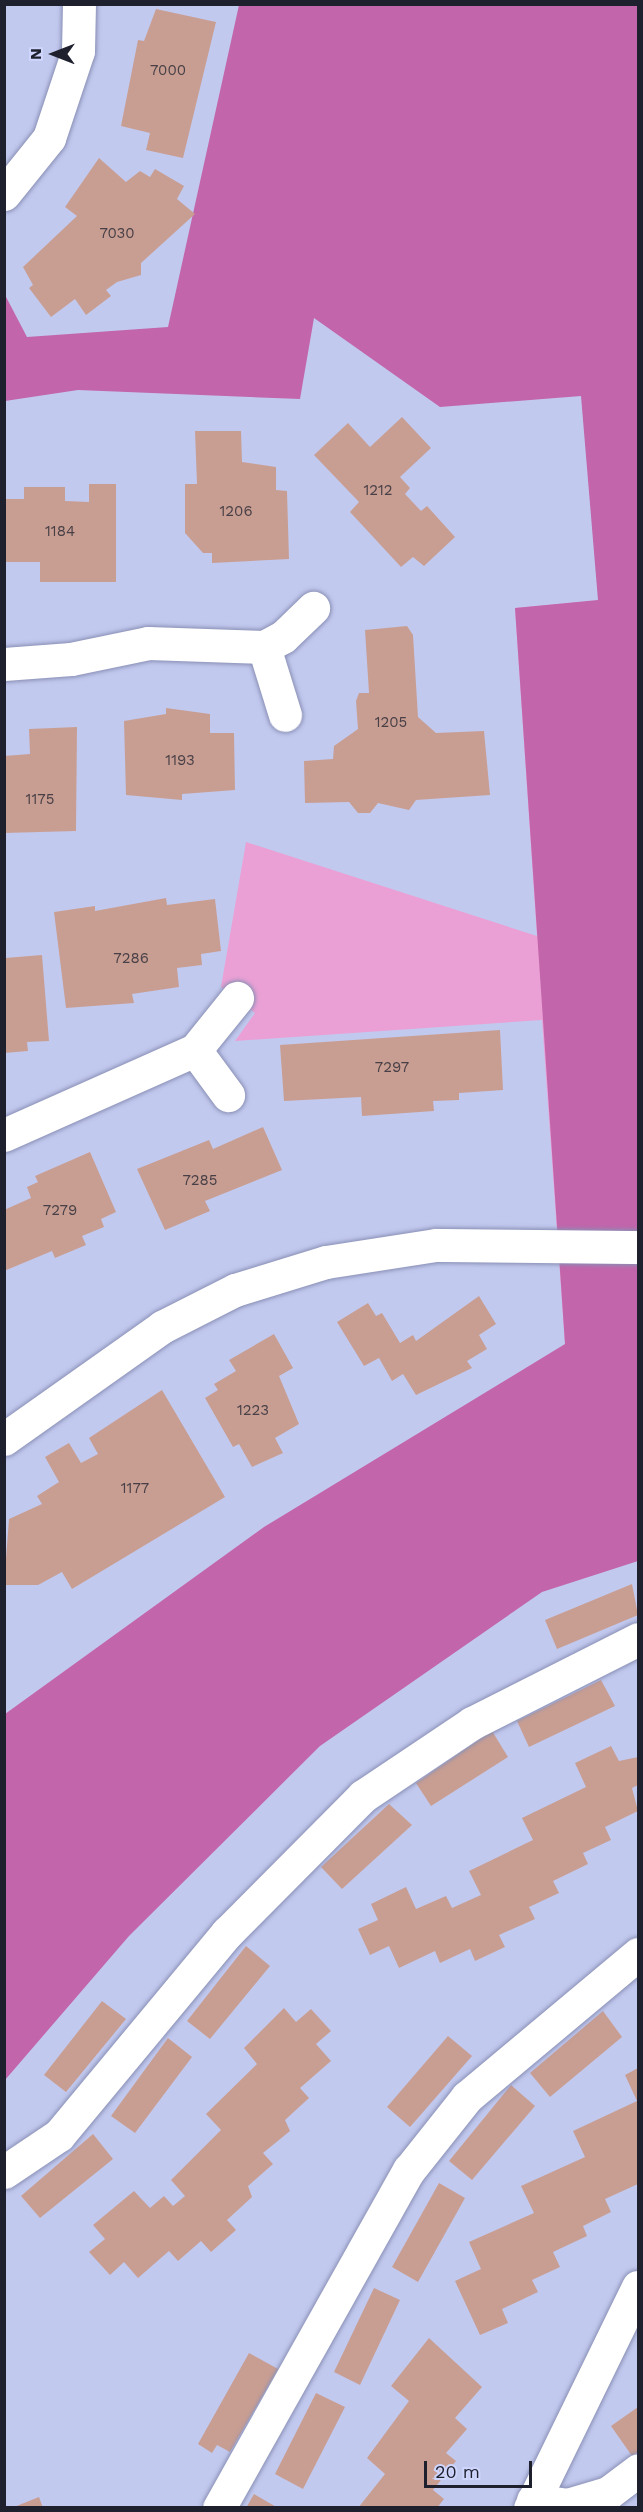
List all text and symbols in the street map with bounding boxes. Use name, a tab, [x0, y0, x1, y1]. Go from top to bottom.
north arrow	[24, 24, 84, 84]
text: N	[26, 48, 45, 60]
house number: 7000	[150, 62, 186, 80]
house number: 7030	[99, 225, 135, 243]
house number: 1212	[363, 482, 393, 500]
house number: 1206	[219, 503, 253, 521]
house number: 1184	[45, 523, 75, 541]
house number: 1205	[375, 714, 407, 732]
house number: 1193	[165, 752, 195, 770]
house number: 1175	[26, 791, 54, 809]
house number: 7286	[113, 950, 149, 968]
house number: 7297	[375, 1059, 409, 1077]
house number: 7285	[182, 1172, 218, 1190]
house number: 7279	[43, 1202, 77, 1220]
house number: 1223	[237, 1402, 269, 1420]
house number: 1177	[121, 1480, 149, 1498]
scale bar	[427, 2449, 535, 2487]
text: 20 m	[435, 2461, 480, 2482]

